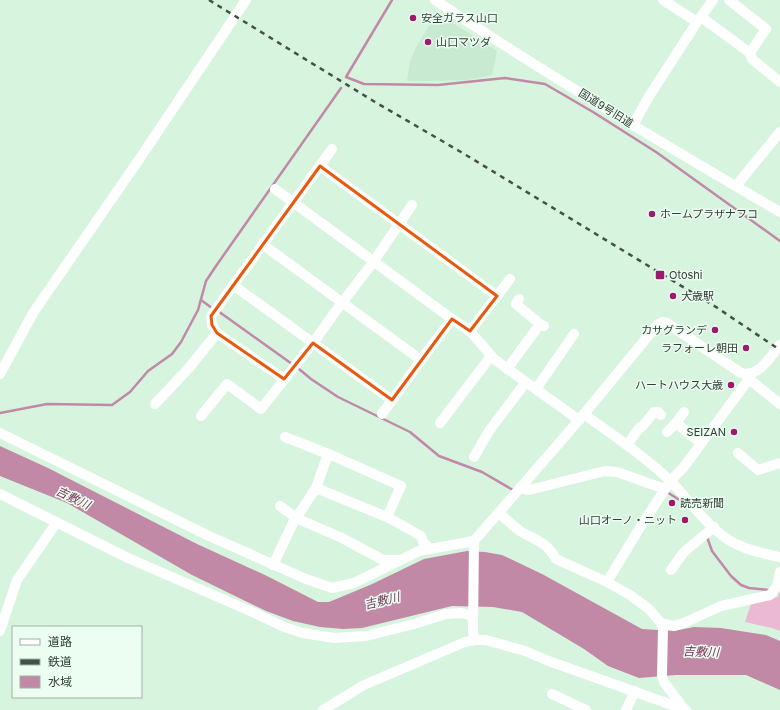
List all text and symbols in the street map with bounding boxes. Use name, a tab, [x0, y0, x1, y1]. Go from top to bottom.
place label: 安全ガラス山口	[421, 11, 498, 25]
marker: 安全ガラス山口	[408, 13, 418, 23]
place label: 山口マツダ	[436, 35, 491, 49]
marker: 山口マツダ	[423, 37, 433, 47]
street label: 国道9号旧道	[576, 86, 636, 130]
place label: ホームプラザナフコ	[660, 207, 758, 221]
marker: ホームプラザナフコ	[647, 209, 657, 219]
place label: Otoshi	[669, 268, 702, 282]
marker: Otoshi	[654, 269, 666, 281]
place label: 大歳駅	[681, 289, 714, 303]
marker: 大歳駅	[668, 291, 678, 301]
place label: カサグランデ	[641, 323, 707, 337]
marker: カサグランデ	[710, 325, 720, 335]
place label: ラフォーレ朝田	[661, 341, 738, 355]
marker: ラフォーレ朝田	[741, 343, 751, 353]
place label: ハートハウス大歳	[635, 378, 723, 392]
marker: ハートハウス大歳	[726, 380, 736, 390]
place label: SEIZAN	[687, 425, 726, 439]
marker: SEIZAN	[729, 427, 739, 437]
water label: 吉敷川	[54, 483, 94, 513]
place label: 読売新聞	[680, 496, 724, 510]
marker: 読売新聞	[667, 498, 677, 508]
place label: 山口オーノ・ニット	[579, 513, 677, 527]
marker: 山口オーノ・ニット	[680, 515, 690, 525]
water label: 吉敷川	[363, 588, 403, 612]
legend	[12, 626, 142, 698]
text: 道路	[48, 634, 72, 649]
water label: 吉敷川	[683, 643, 721, 660]
text: 鉄道	[48, 654, 72, 669]
text: 水域	[48, 674, 72, 689]

